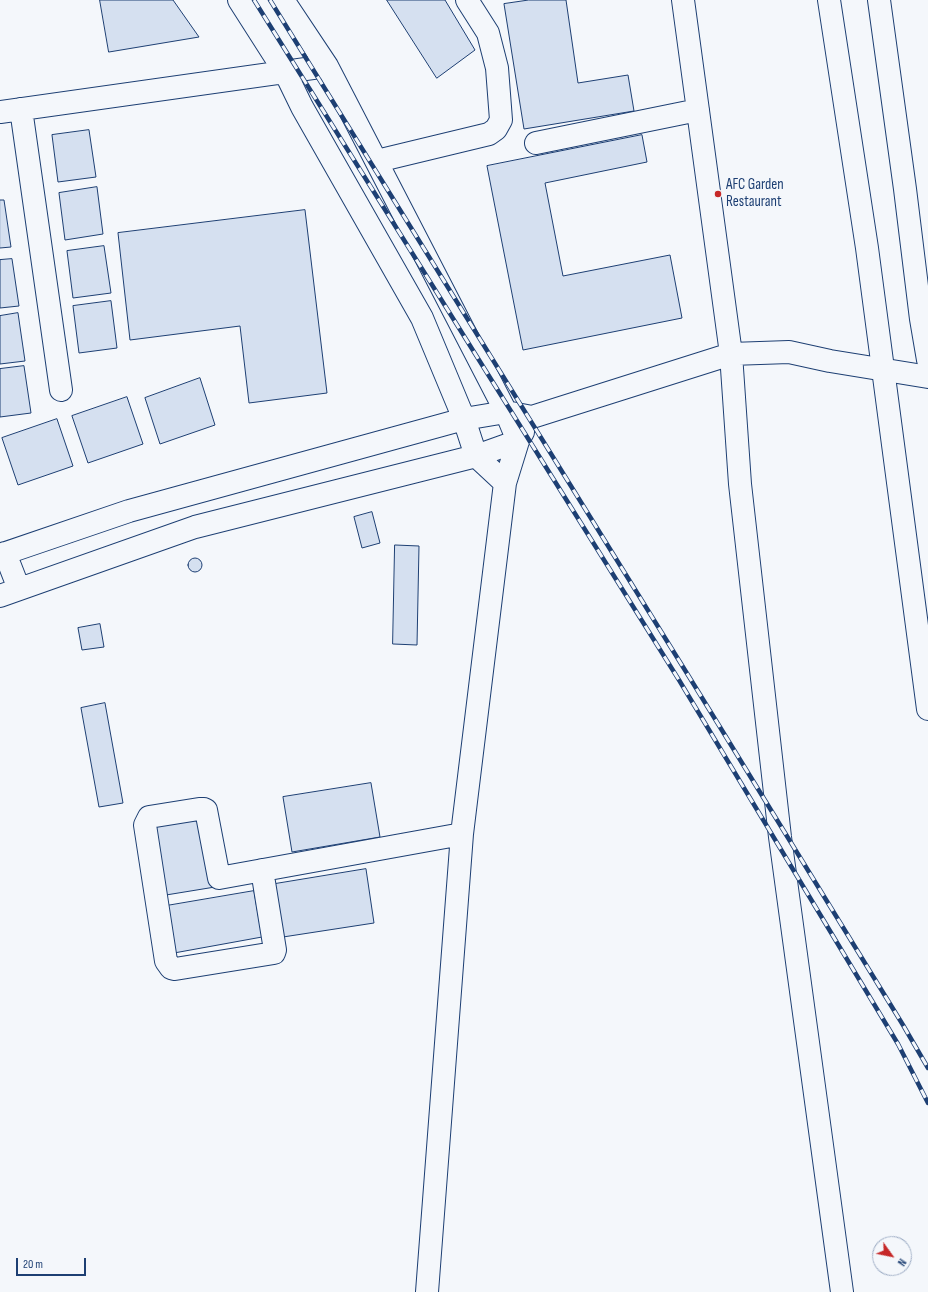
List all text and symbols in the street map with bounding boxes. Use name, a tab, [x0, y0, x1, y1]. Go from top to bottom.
place label: AFC Garden Restaurant	[726, 176, 784, 211]
marker: AFC Garden Restaurant	[713, 189, 723, 199]
north arrow	[872, 1236, 912, 1276]
scale bar	[18, 1250, 88, 1276]
text: N	[895, 1256, 909, 1268]
text: 20 m	[23, 1257, 43, 1272]

